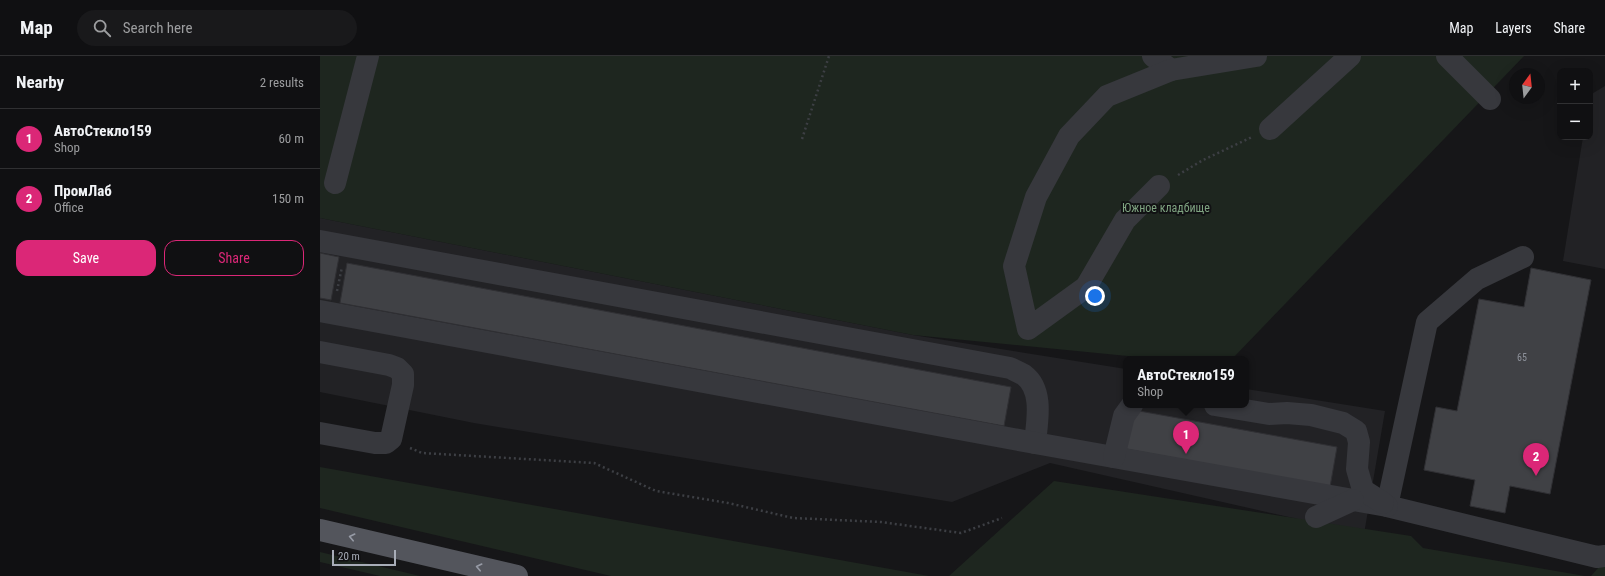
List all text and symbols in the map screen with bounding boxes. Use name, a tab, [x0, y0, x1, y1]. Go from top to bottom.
search box	[77, 10, 357, 46]
text: Map	[20, 16, 53, 39]
icon: search	[91, 17, 113, 39]
text: Search here	[123, 19, 193, 37]
text: Map	[1449, 20, 1473, 36]
text: Layers	[1495, 20, 1532, 36]
text: Share	[1554, 20, 1585, 36]
north arrow	[1509, 68, 1545, 104]
map controls	[1557, 68, 1593, 140]
button: +	[1557, 68, 1593, 104]
text: Nearby	[16, 72, 64, 92]
text: 2 results	[260, 75, 304, 90]
button: −	[1557, 104, 1593, 140]
text: АвтоСтекло159	[54, 122, 152, 140]
text: 1	[26, 131, 32, 146]
text: 60 m	[278, 131, 304, 146]
text: Shop	[54, 140, 80, 155]
text: ПромЛаб	[54, 182, 112, 200]
text: 2	[26, 191, 32, 206]
text: 150 m	[272, 191, 304, 206]
text: Office	[54, 200, 84, 215]
park label: Южное кладбище	[1122, 201, 1210, 215]
button: Save	[16, 240, 156, 276]
button: Share	[164, 240, 304, 276]
your location	[1085, 286, 1105, 306]
house number: 65	[1517, 352, 1527, 363]
popup	[1123, 356, 1249, 408]
text: АвтоСтекло159	[1137, 366, 1235, 384]
text: Shop	[1137, 384, 1163, 399]
pin: 1	[1173, 421, 1199, 454]
pin: 2	[1523, 443, 1549, 476]
one-way arrow	[349, 534, 355, 542]
scale bar	[332, 548, 396, 567]
text: 20 m	[338, 550, 360, 563]
one-way arrow	[476, 563, 483, 572]

